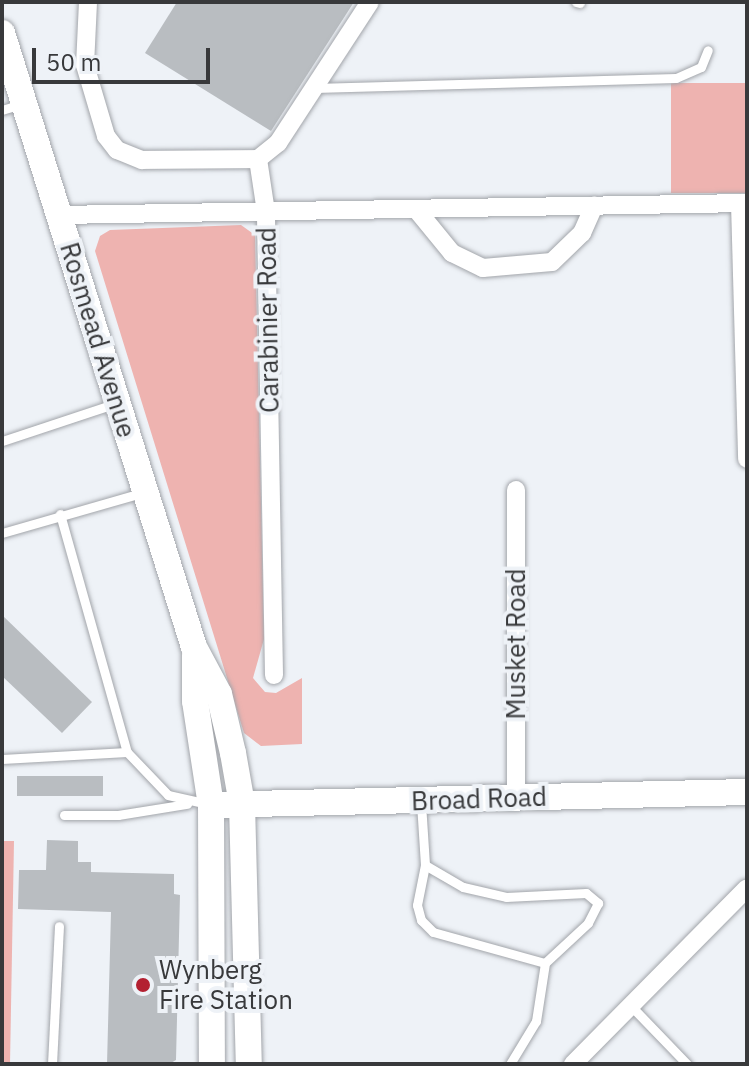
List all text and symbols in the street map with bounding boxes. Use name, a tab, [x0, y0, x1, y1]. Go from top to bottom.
scale bar	[36, 32, 214, 82]
text: 50 m	[46, 46, 101, 78]
street label: Carabinier Road	[251, 227, 285, 413]
street label: Rosmead Avenue	[53, 239, 143, 441]
street label: Musket Road	[500, 568, 532, 720]
street label: Broad Road	[411, 781, 547, 817]
place label: Wynberg Fire Station	[159, 954, 293, 1016]
marker: Wynberg Fire Station	[134, 976, 152, 994]

